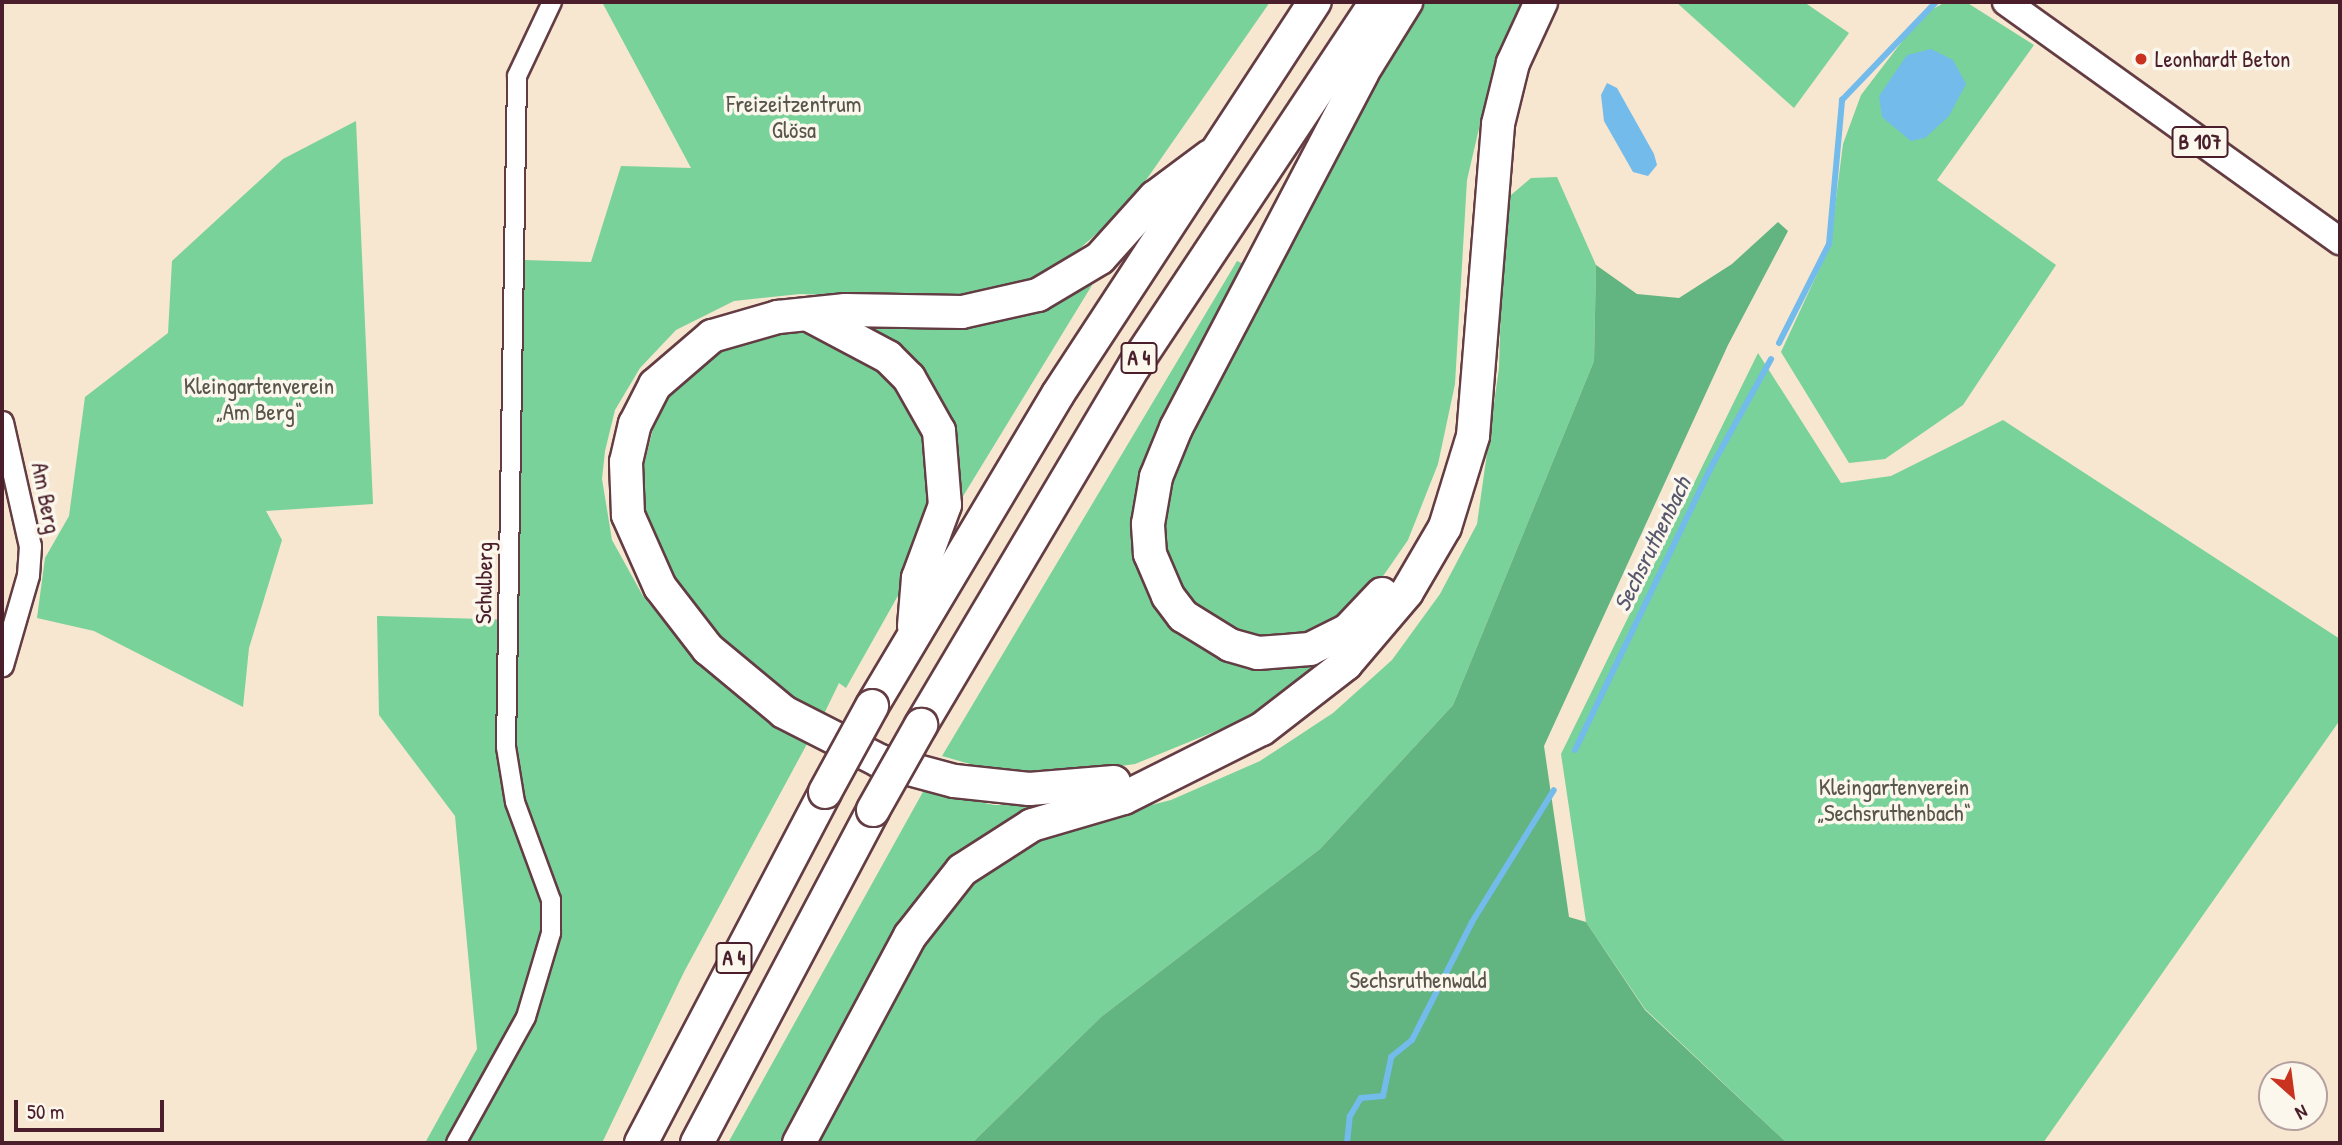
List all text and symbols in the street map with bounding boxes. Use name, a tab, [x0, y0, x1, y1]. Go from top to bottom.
place label: Leonhardt Beton	[2155, 45, 2290, 73]
marker: Leonhardt Beton	[2133, 51, 2149, 67]
park label: Freizeitzentrum Glösa	[727, 90, 861, 144]
road number: B 107	[2170, 124, 2230, 160]
road number: A 4	[1120, 340, 1158, 376]
park label: Kleingartenverein „Am Berg“	[184, 372, 334, 426]
street label: Am Berg	[26, 460, 66, 536]
water label: Sechsruthenbach	[1607, 472, 1697, 616]
street label: Schulberg	[469, 542, 499, 624]
park label: Kleingartenverein „Sechsruthenbach“	[1817, 773, 1971, 827]
road number: A 4	[715, 940, 753, 976]
park label: Sechsruthenwald	[1349, 966, 1487, 994]
north arrow	[2258, 1061, 2328, 1131]
scale bar	[18, 1086, 168, 1130]
text: 50 m	[27, 1097, 64, 1126]
text: N	[2291, 1099, 2312, 1127]

